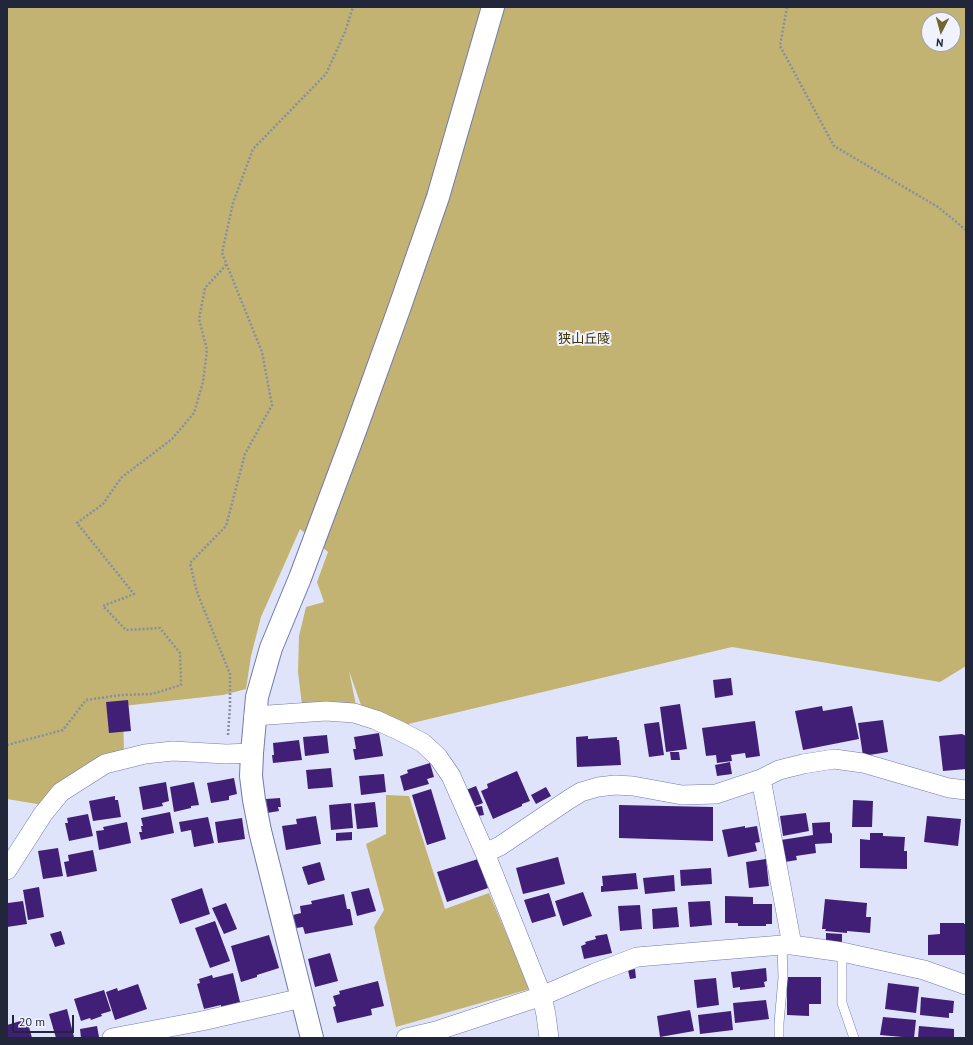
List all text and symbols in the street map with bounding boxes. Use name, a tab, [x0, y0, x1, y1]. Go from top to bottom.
north arrow	[921, 12, 961, 52]
text: N	[936, 36, 944, 50]
park label: 狭山丘陵	[558, 331, 610, 347]
scale bar	[14, 1007, 76, 1033]
text: 20 m	[19, 1014, 45, 1029]

